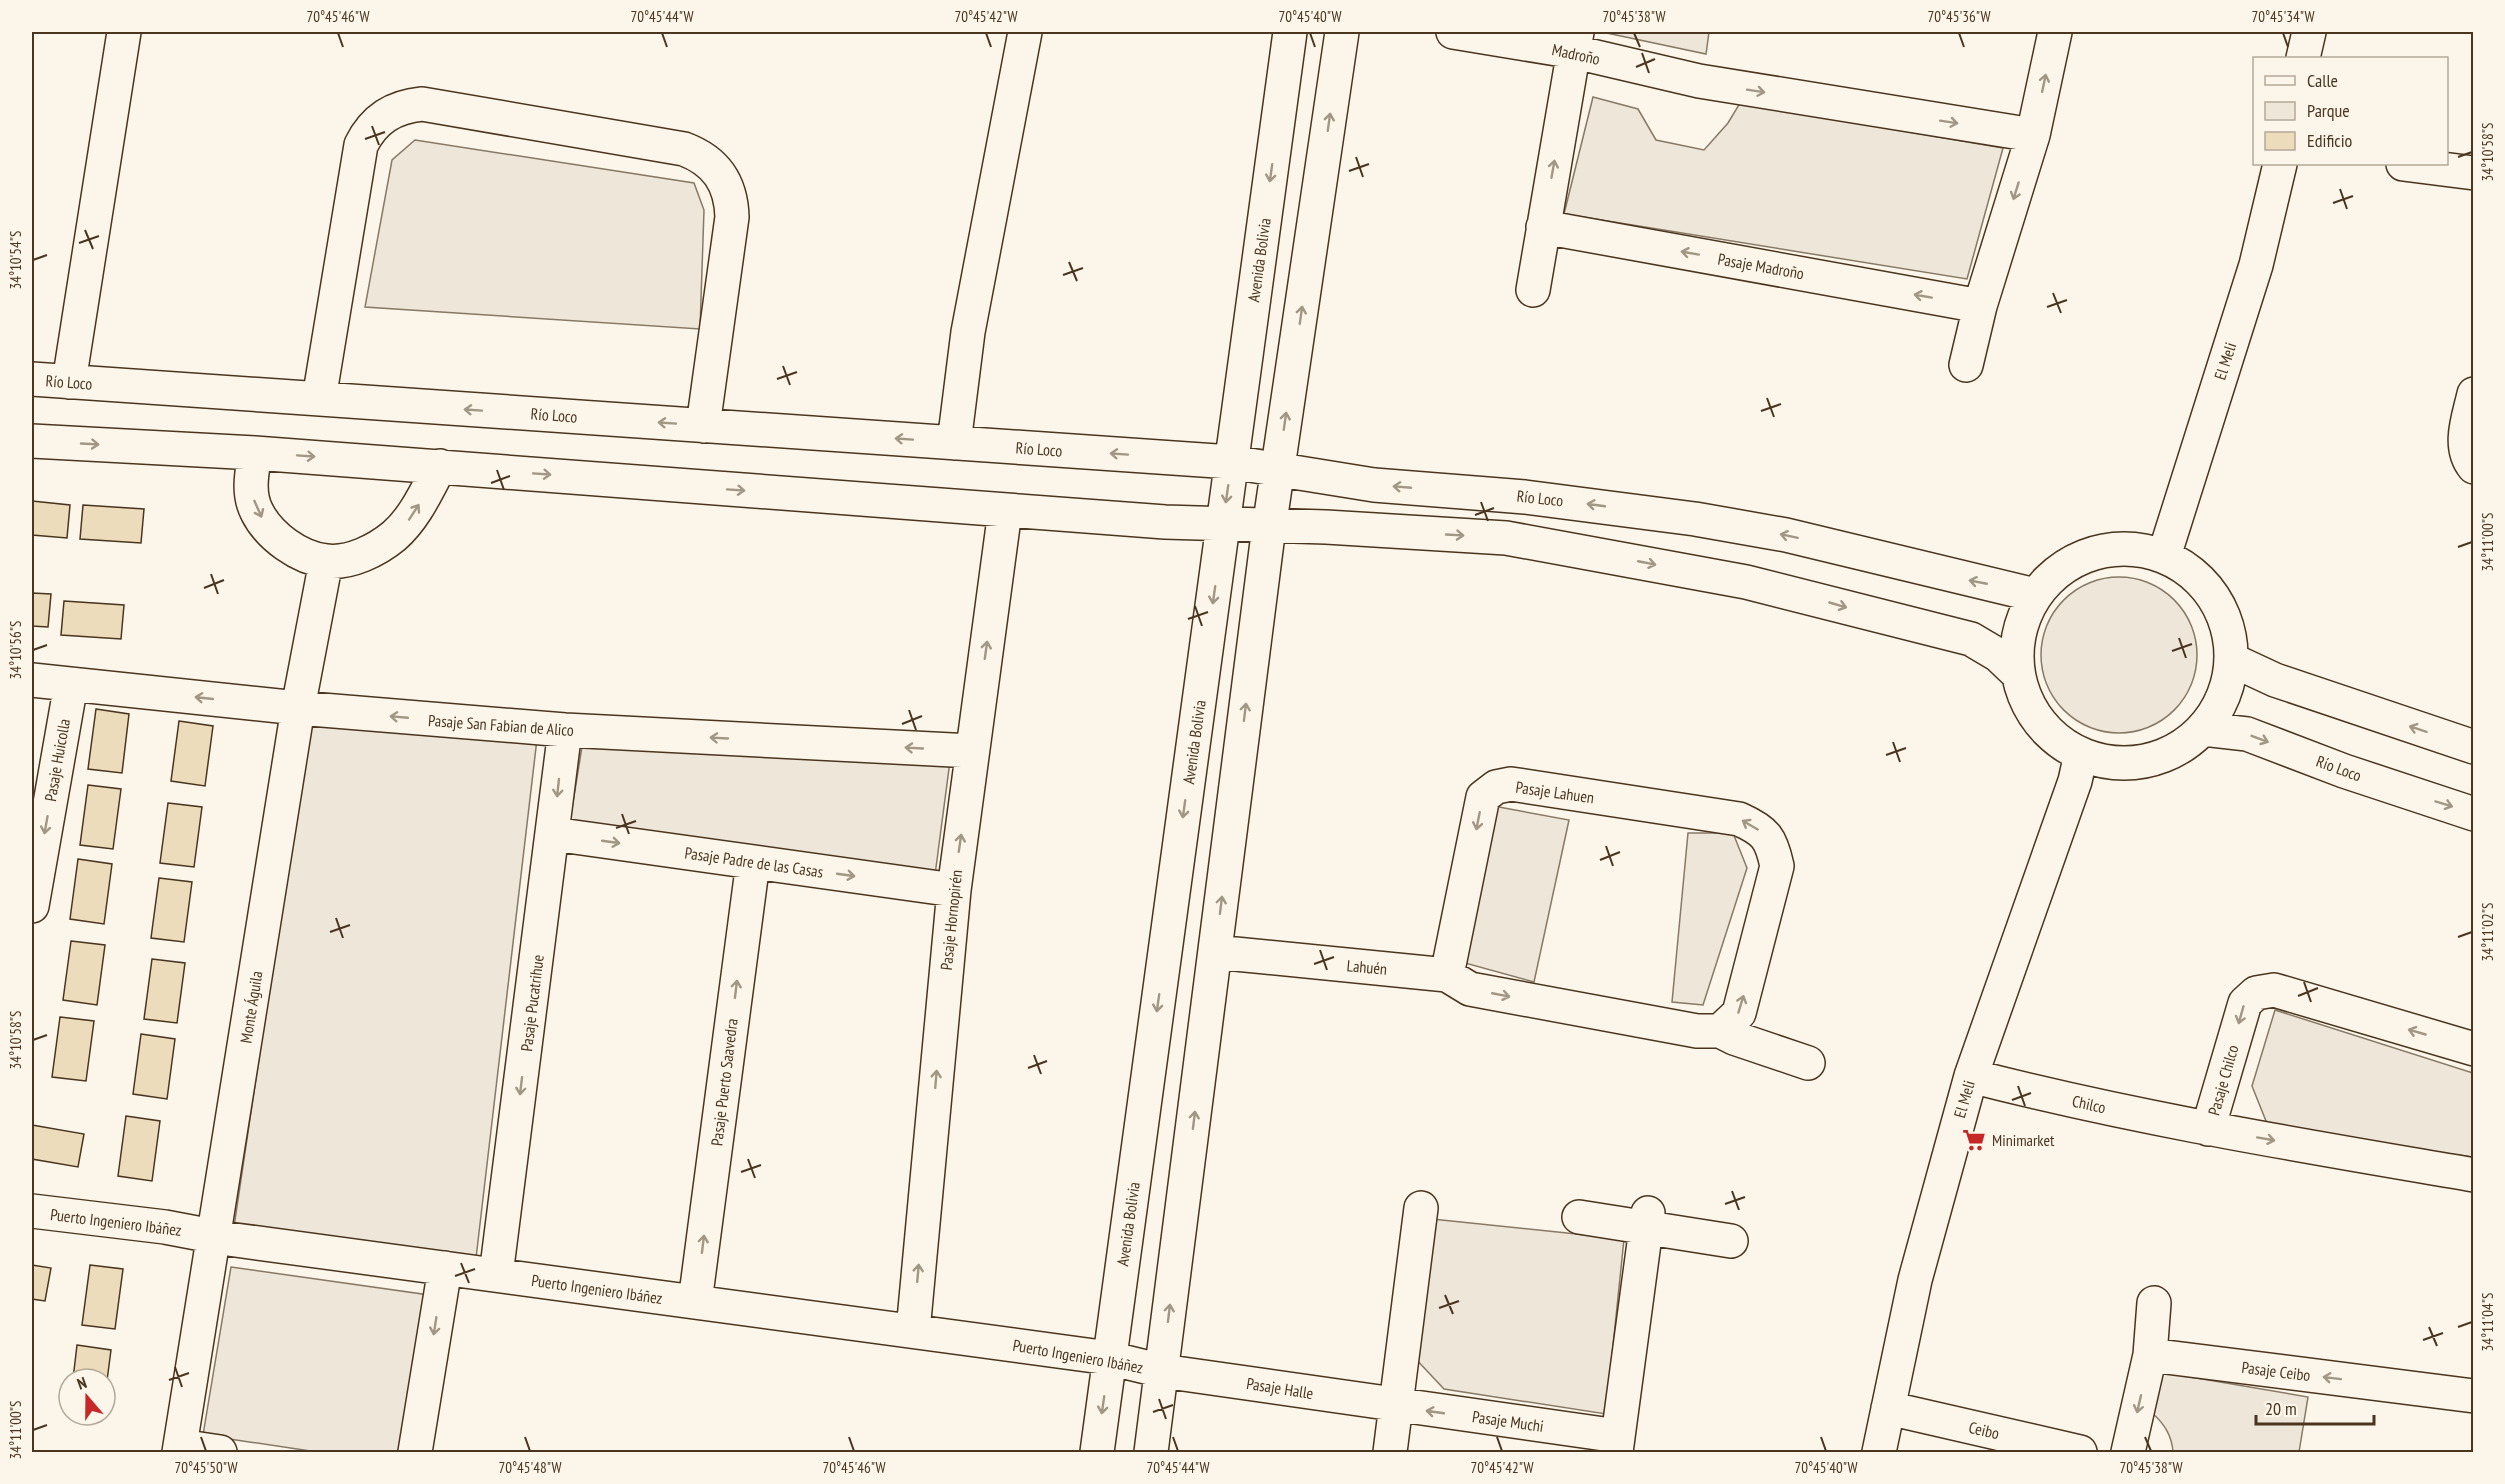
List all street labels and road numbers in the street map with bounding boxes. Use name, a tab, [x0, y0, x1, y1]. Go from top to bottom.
street label: Madroño	[1550, 39, 1602, 69]
street label: Avenida Bolivia	[1243, 217, 1275, 303]
street label: Pasaje Madroño	[1716, 249, 1806, 283]
street label: El Meli	[2210, 340, 2240, 382]
street label: Río Loco	[45, 370, 93, 394]
street label: Río Loco	[530, 403, 578, 427]
street label: Río Loco	[1015, 437, 1063, 461]
street label: Río Loco	[1516, 486, 1564, 510]
street label: Avenida Bolivia	[1178, 699, 1210, 785]
street label: Pasaje San Fabian de Alico	[428, 710, 575, 740]
street label: Pasaje Huicolla	[40, 717, 74, 803]
street label: Río Loco	[2314, 751, 2364, 785]
street label: Pasaje Lahuen	[1515, 777, 1595, 807]
street label: Pasaje Padre de las Casas	[684, 842, 824, 882]
street label: Pasaje Hornopirén	[936, 869, 966, 971]
street label: Pasaje Pucatrihue	[516, 954, 548, 1052]
street label: Lahuén	[1346, 955, 1388, 979]
street label: Monte Águila	[235, 969, 267, 1045]
street label: Pasaje Puerto Saavedra	[706, 1017, 742, 1147]
street label: Pasaje Chilco	[2203, 1042, 2243, 1118]
street label: El Meli	[1949, 1078, 1979, 1120]
street label: Chilco	[2070, 1091, 2108, 1117]
street label: Avenida Bolivia	[1112, 1181, 1144, 1267]
street label: Puerto Ingeniero Ibáñez	[49, 1204, 183, 1240]
street label: Puerto Ingeniero Ibáñez	[530, 1270, 664, 1308]
street label: Puerto Ingeniero Ibáñez	[1011, 1335, 1145, 1377]
street label: Pasaje Ceibo	[2240, 1357, 2312, 1385]
street label: Pasaje Halle	[1245, 1373, 1315, 1403]
street label: Pasaje Muchi	[1471, 1406, 1545, 1436]
street label: Ceibo	[1967, 1417, 2001, 1443]

